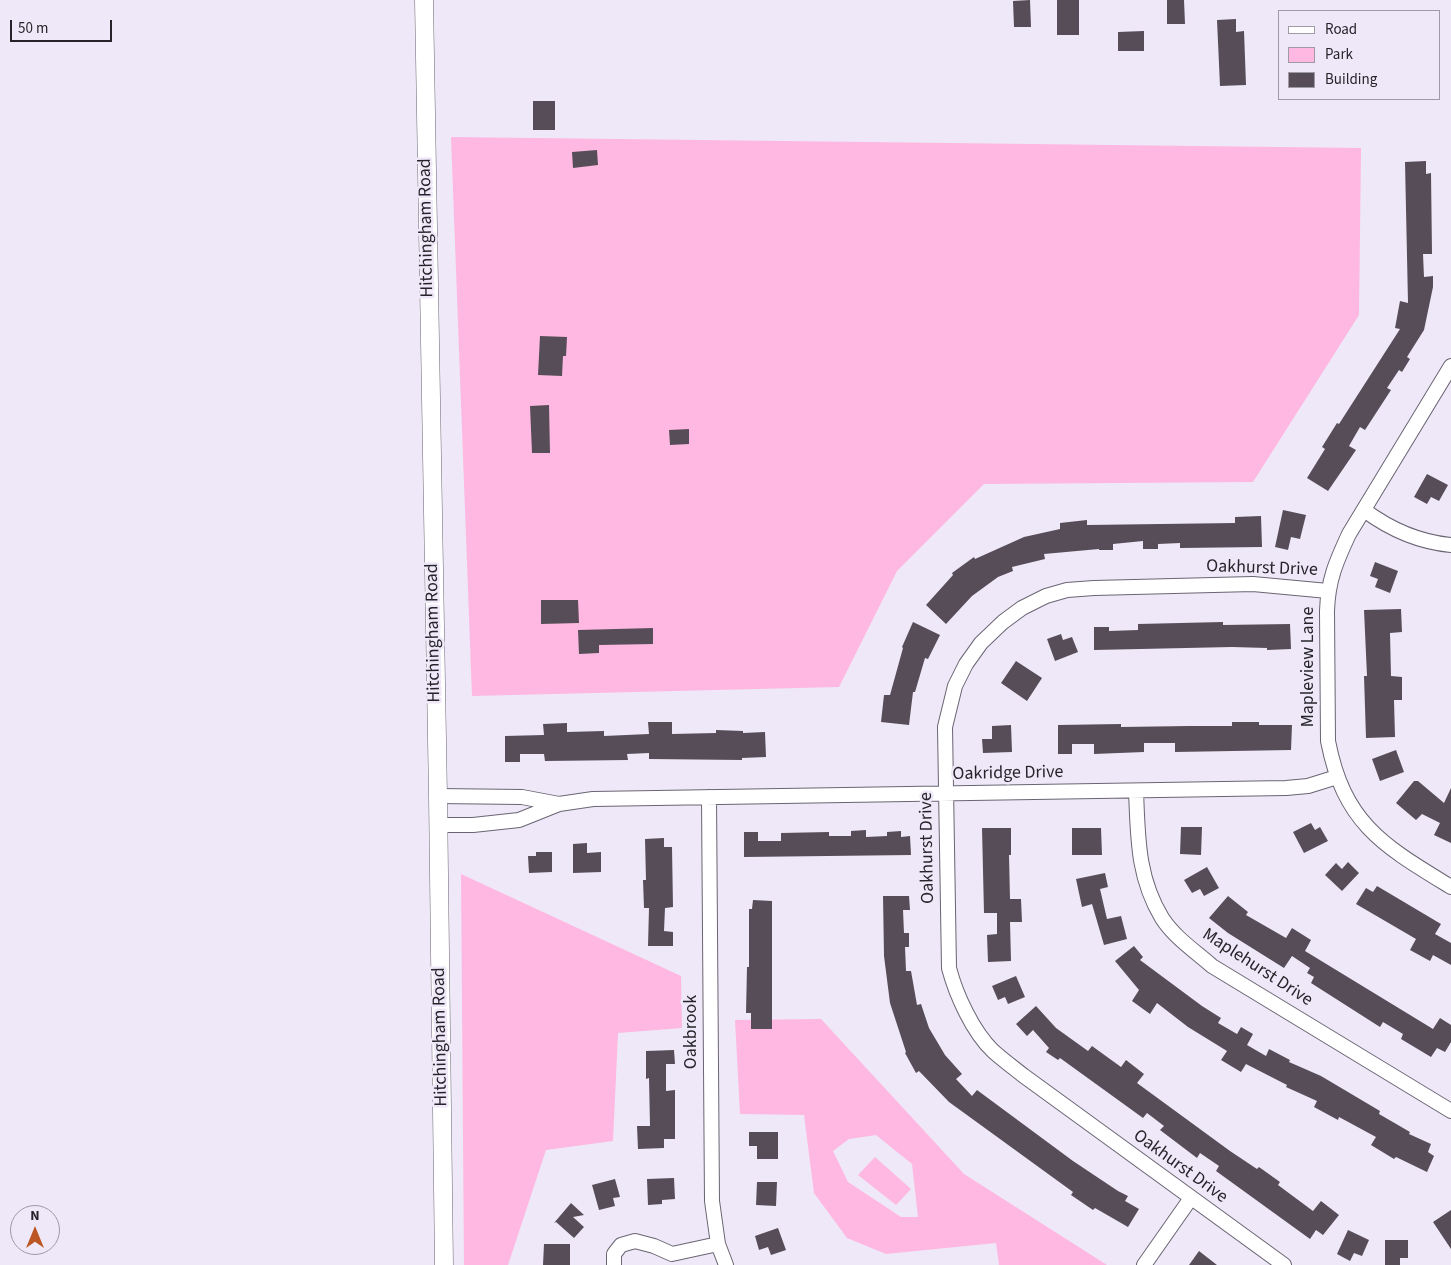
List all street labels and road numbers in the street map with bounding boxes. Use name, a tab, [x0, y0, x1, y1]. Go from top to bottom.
street label: Hitchingham Road	[415, 158, 439, 298]
street label: Oakhurst Drive	[1206, 556, 1318, 582]
street label: Hitchingham Road	[422, 563, 446, 703]
street label: Mapleview Lane	[1298, 607, 1320, 727]
street label: Oakridge Drive	[952, 762, 1064, 786]
street label: Oakhurst Drive	[916, 792, 940, 904]
street label: Maplehurst Drive	[1198, 924, 1316, 1012]
street label: Hitchingham Road	[429, 967, 453, 1107]
street label: Oakbrook	[681, 995, 703, 1069]
street label: Oakhurst Drive	[1129, 1125, 1231, 1209]

